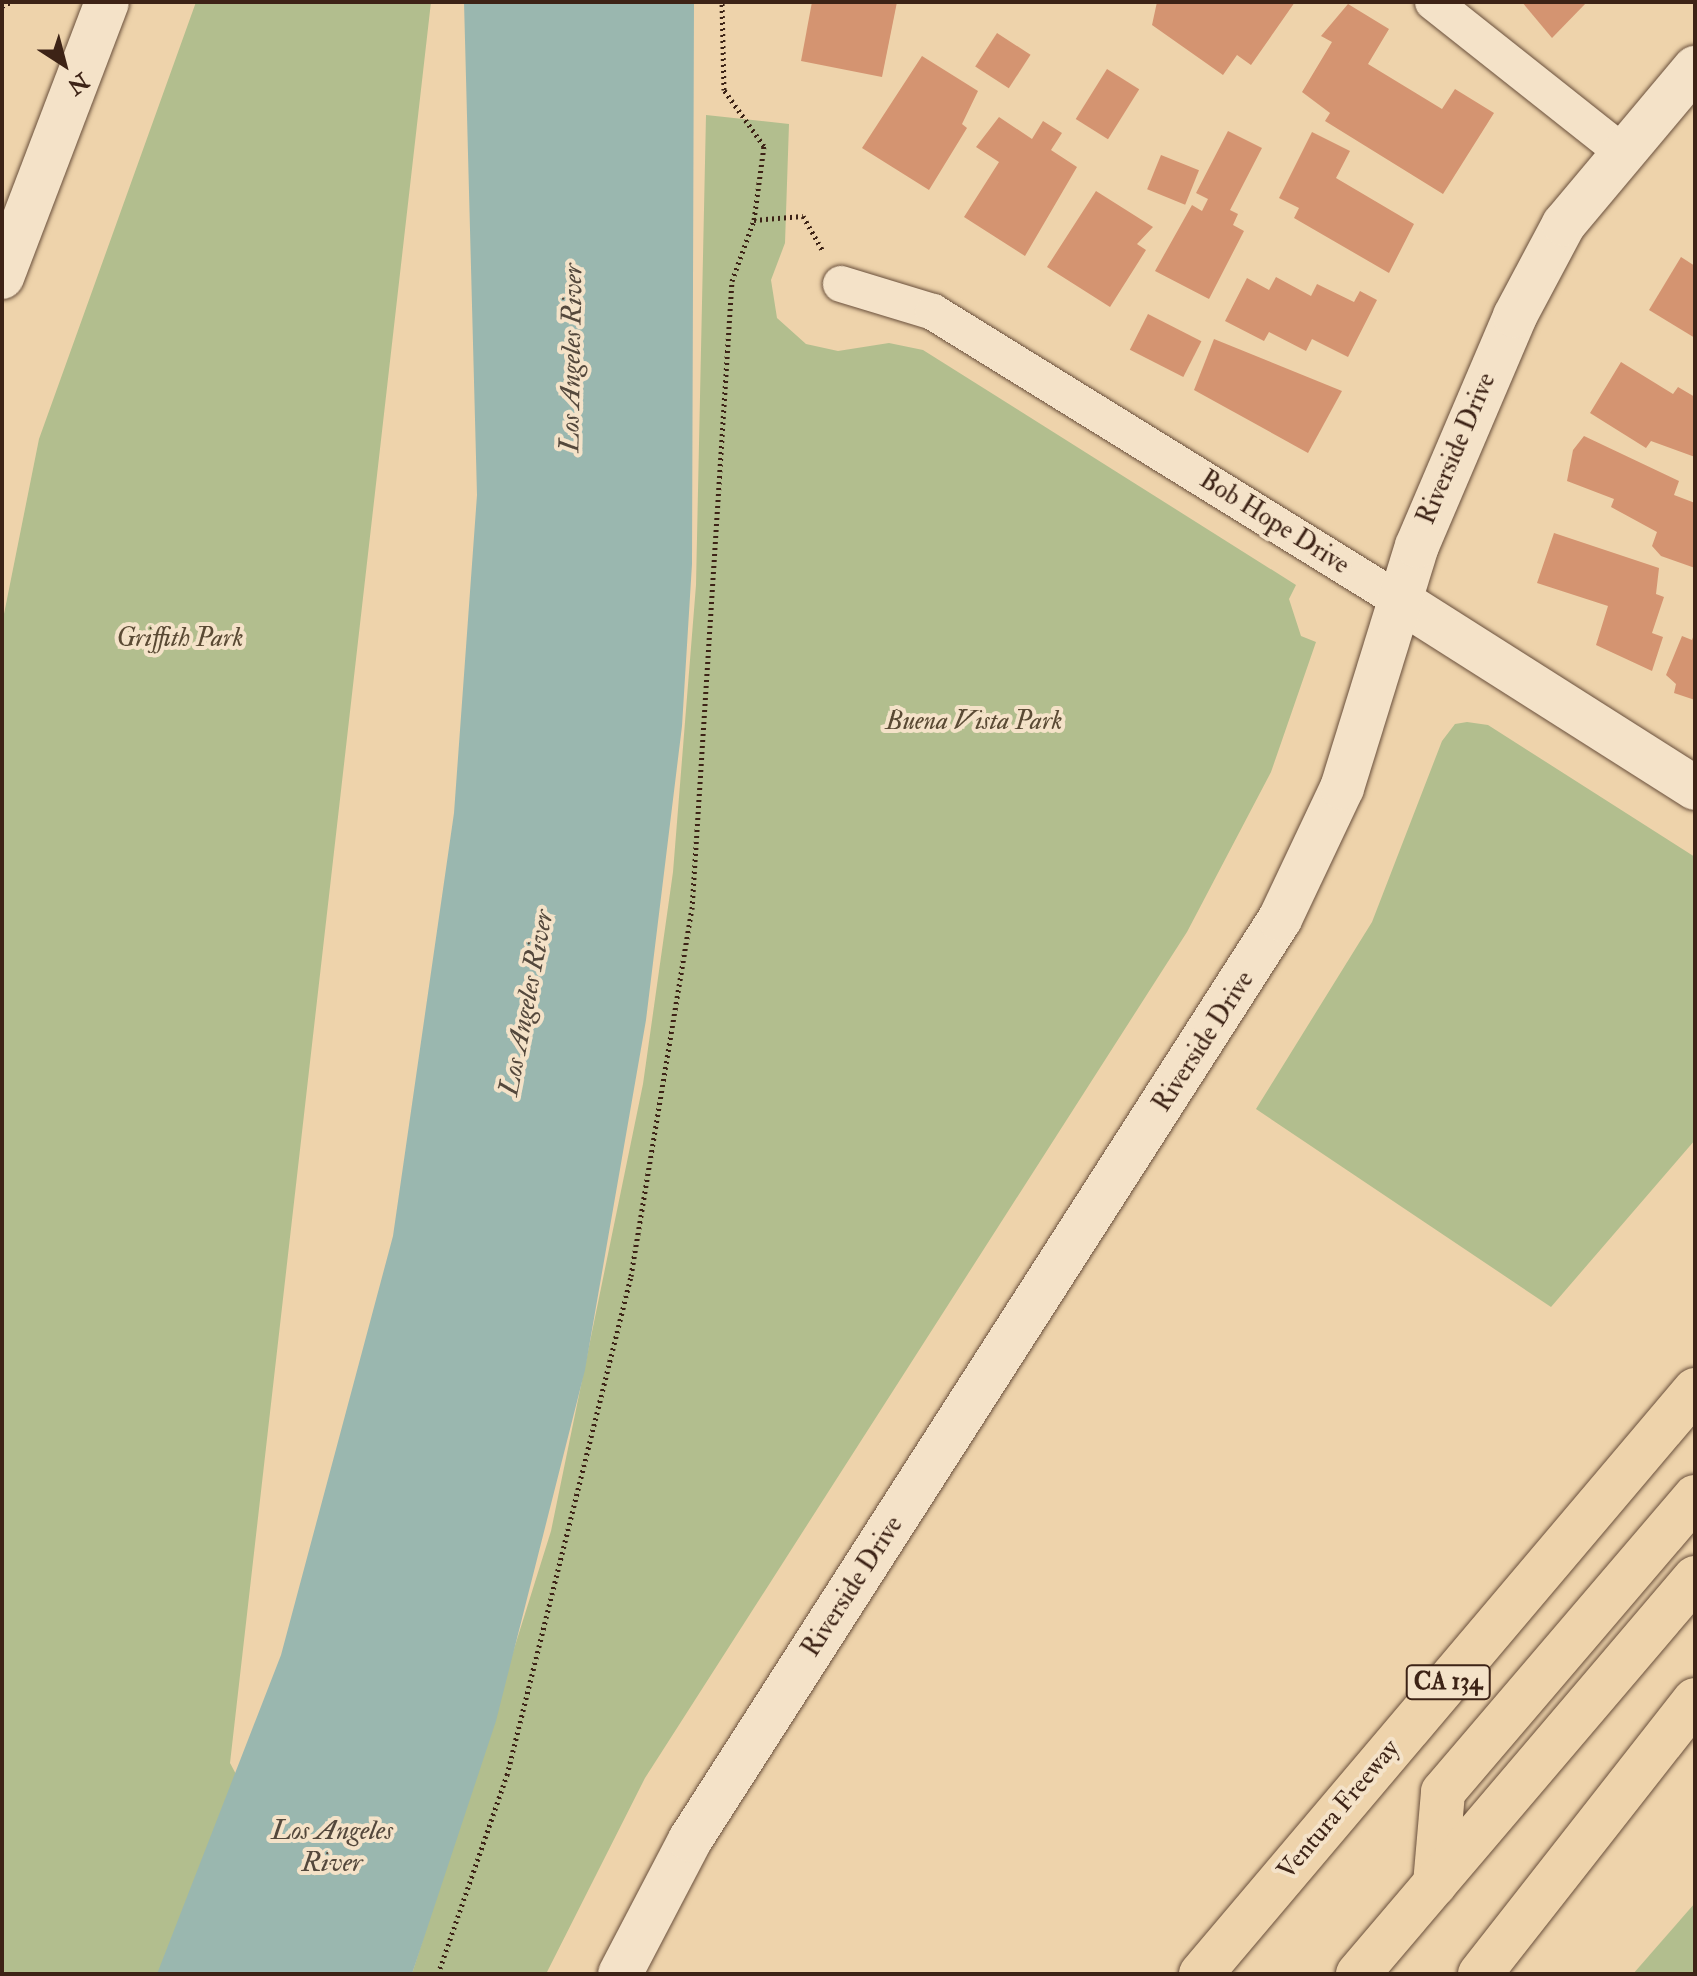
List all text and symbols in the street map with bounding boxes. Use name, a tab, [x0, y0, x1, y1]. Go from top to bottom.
north arrow	[24, 24, 104, 104]
text: N	[62, 66, 94, 101]
water label: Los Angeles River	[554, 263, 590, 453]
street label: Riverside Drive	[1411, 369, 1503, 529]
street label: Bob Hope Drive	[1194, 465, 1354, 581]
park label: Griffith Park	[116, 623, 244, 655]
park label: Buena Vista Park	[885, 706, 1063, 738]
water label: Los Angeles River	[493, 907, 561, 1099]
street label: Riverside Drive	[1147, 966, 1261, 1118]
street label: Riverside Drive	[796, 1511, 910, 1663]
road number: CA 134	[1404, 1662, 1492, 1702]
street label: Ventura Freeway	[1271, 1734, 1407, 1886]
water label: Los Angeles River	[271, 1814, 393, 1880]

